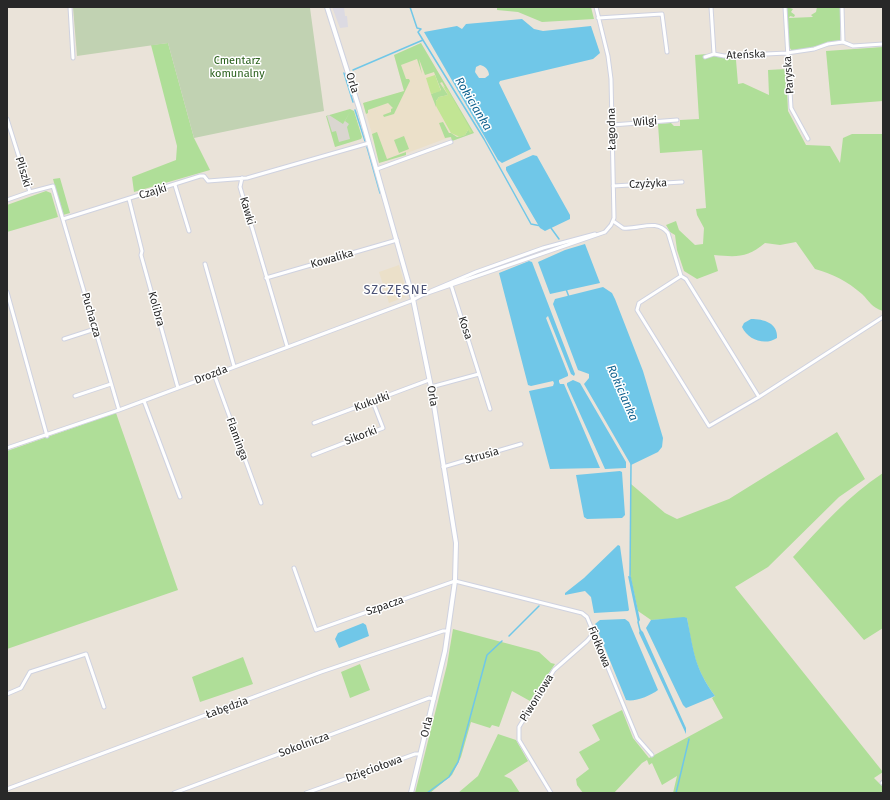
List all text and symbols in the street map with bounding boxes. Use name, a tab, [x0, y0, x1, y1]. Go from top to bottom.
street label: Ateńska	[726, 48, 766, 62]
park label: Cmentarz komunalny	[209, 54, 265, 80]
street label: Paryska	[781, 56, 797, 94]
street label: Orla	[343, 71, 361, 95]
water label: Rokicianka	[451, 75, 495, 133]
street label: Łagodna	[605, 108, 619, 150]
street label: Wilgi	[632, 115, 658, 129]
street label: Pliszki	[12, 155, 34, 189]
street label: Czyżyka	[629, 176, 667, 192]
street label: Czajki	[137, 182, 169, 202]
street label: Kawki	[237, 195, 257, 227]
street label: Kowalika	[309, 247, 355, 271]
district label: SZCZĘSNE	[363, 282, 429, 298]
street label: Kolibra	[145, 290, 167, 328]
street label: Puchacza	[78, 291, 104, 339]
street label: Kosa	[455, 315, 475, 341]
street label: Drozda	[192, 363, 230, 387]
water label: Rokicianka	[603, 363, 641, 423]
street label: Orla	[424, 385, 440, 407]
street label: Kukułki	[352, 389, 392, 415]
street label: Flaminga	[223, 416, 251, 462]
street label: Sikorki	[343, 424, 379, 448]
street label: Strusia	[463, 445, 501, 467]
street label: Szpacza	[364, 593, 406, 619]
street label: Fiołkowa	[585, 624, 613, 670]
street label: Piwoniowa	[517, 672, 557, 724]
street label: Łabędzia	[204, 694, 250, 722]
street label: Orla	[418, 715, 436, 739]
street label: Sokolnicza	[277, 730, 331, 760]
street label: Dzięciołowa	[344, 753, 404, 785]

